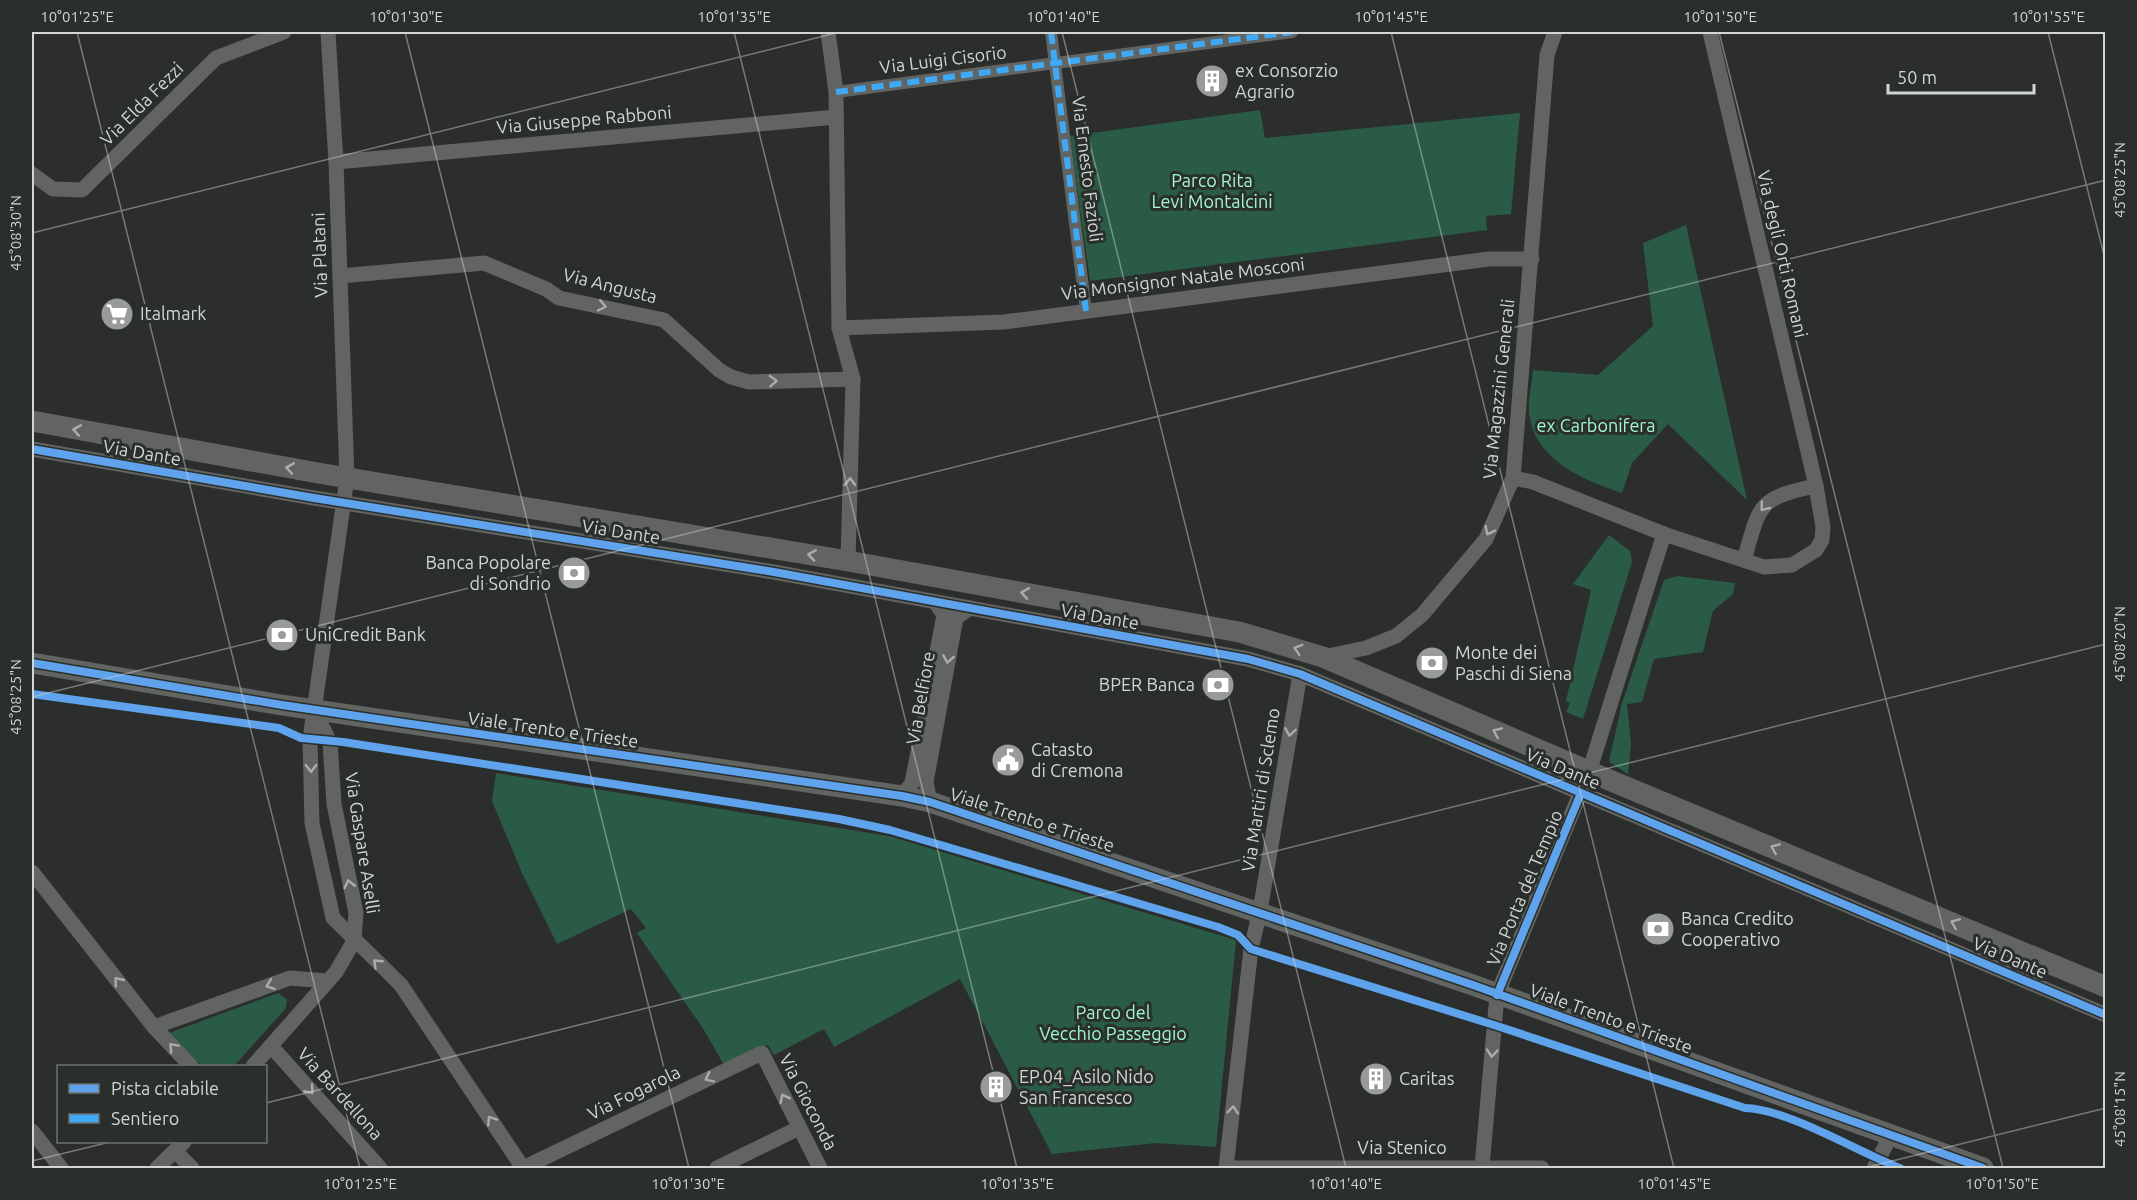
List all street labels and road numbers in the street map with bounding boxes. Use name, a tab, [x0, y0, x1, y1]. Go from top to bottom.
street label: Via Luigi Cisorio	[878, 41, 1008, 77]
street label: Via Elda Fezzi	[96, 58, 187, 149]
street label: Via Ernesto Fazioli	[1069, 95, 1107, 243]
street label: Via Giuseppe Rabboni	[495, 101, 672, 137]
street label: Via degli Orti Romani	[1754, 168, 1812, 339]
street label: Via Platani	[308, 212, 330, 298]
street label: Via Monsignor Natale Mosconi	[1060, 253, 1306, 303]
street label: Via Angusta	[561, 264, 659, 306]
street label: Via Magazzini Generali	[1479, 298, 1517, 480]
street label: Via Dante	[102, 435, 183, 469]
street label: Via Dante	[581, 515, 662, 547]
street label: Via Dante	[1060, 599, 1141, 633]
street label: Via Belfiore	[902, 650, 938, 746]
street label: Via Martiri di Sclemo	[1237, 706, 1283, 873]
street label: Viale Trento e Trieste	[467, 707, 640, 751]
street label: Via Dante	[1523, 743, 1604, 793]
street label: Via Gaspare Aselli	[342, 771, 384, 915]
street label: Viale Trento e Trieste	[947, 783, 1117, 855]
street label: Via Porta del Tempio	[1482, 807, 1566, 969]
street label: Via Dante	[1970, 932, 2051, 982]
street label: Viale Trento e Trieste	[1527, 979, 1696, 1057]
street label: Via Bardellona	[294, 1043, 387, 1144]
street label: Via Gioconda	[776, 1050, 842, 1153]
street label: Via Fogarola	[584, 1061, 683, 1123]
street label: Via Stenico	[1357, 1137, 1447, 1157]

